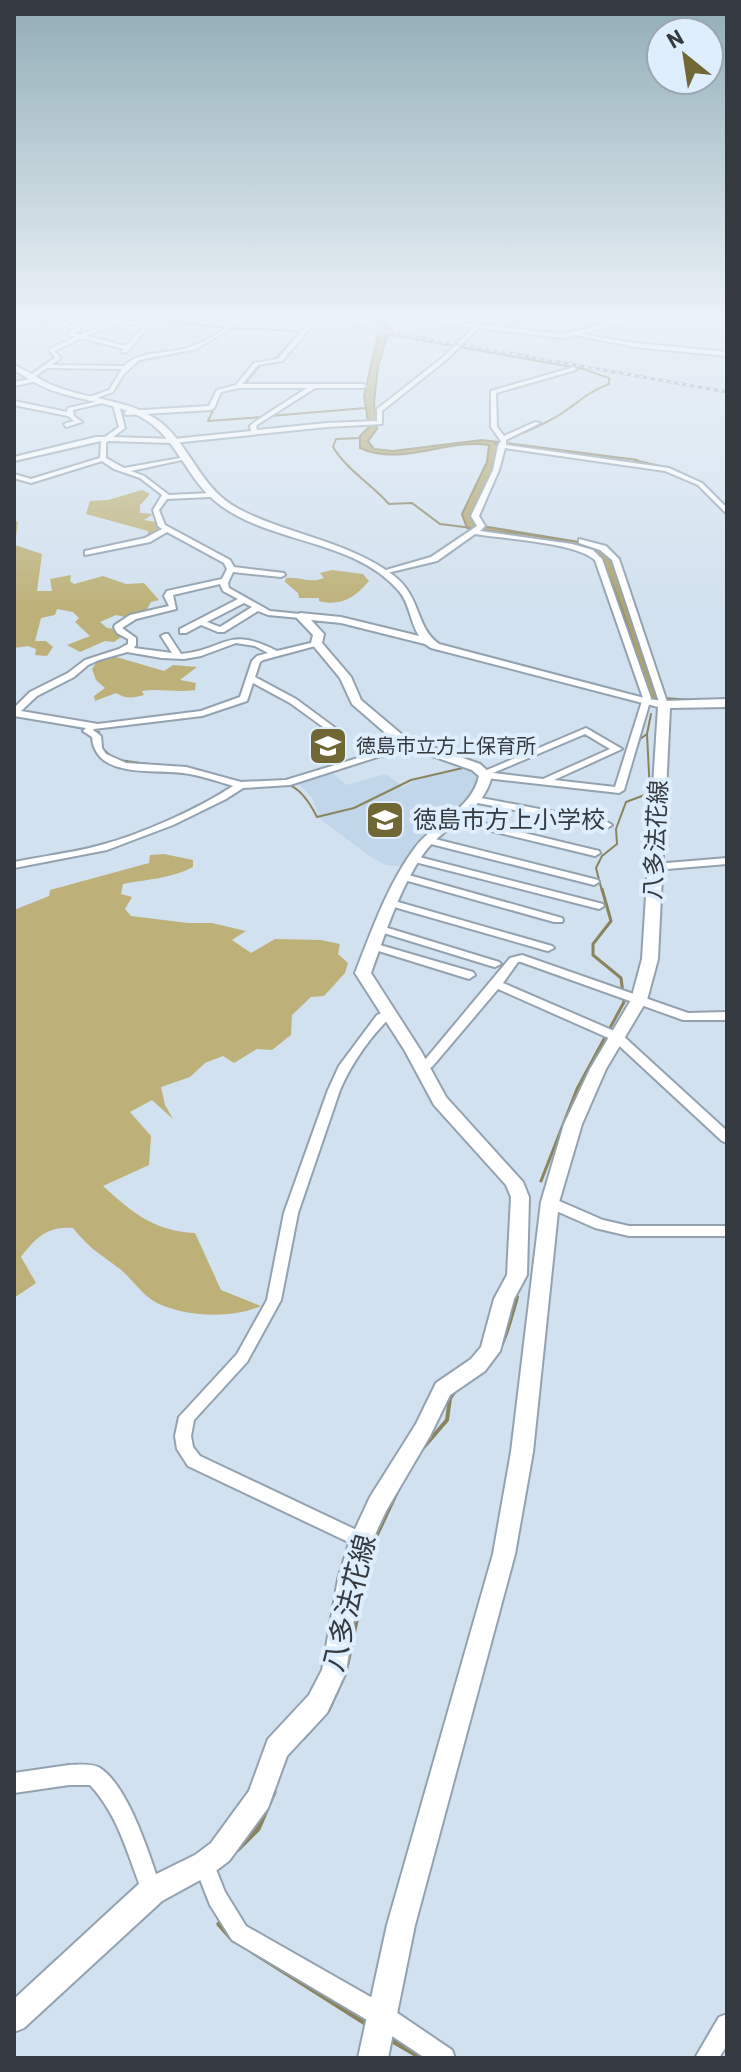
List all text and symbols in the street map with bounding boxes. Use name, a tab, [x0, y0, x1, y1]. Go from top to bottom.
north arrow	[645, 16, 725, 96]
text: N	[662, 23, 687, 53]
school or university icon: 徳島市立方上保育所	[307, 725, 349, 767]
place label: 徳島市立方上保育所	[356, 733, 536, 757]
street label: 八多法花線	[637, 779, 672, 901]
school or university icon: 徳島市方上小学校	[364, 799, 406, 841]
place label: 徳島市方上小学校	[413, 804, 605, 833]
street label: 八多法花線	[315, 1531, 381, 1675]

